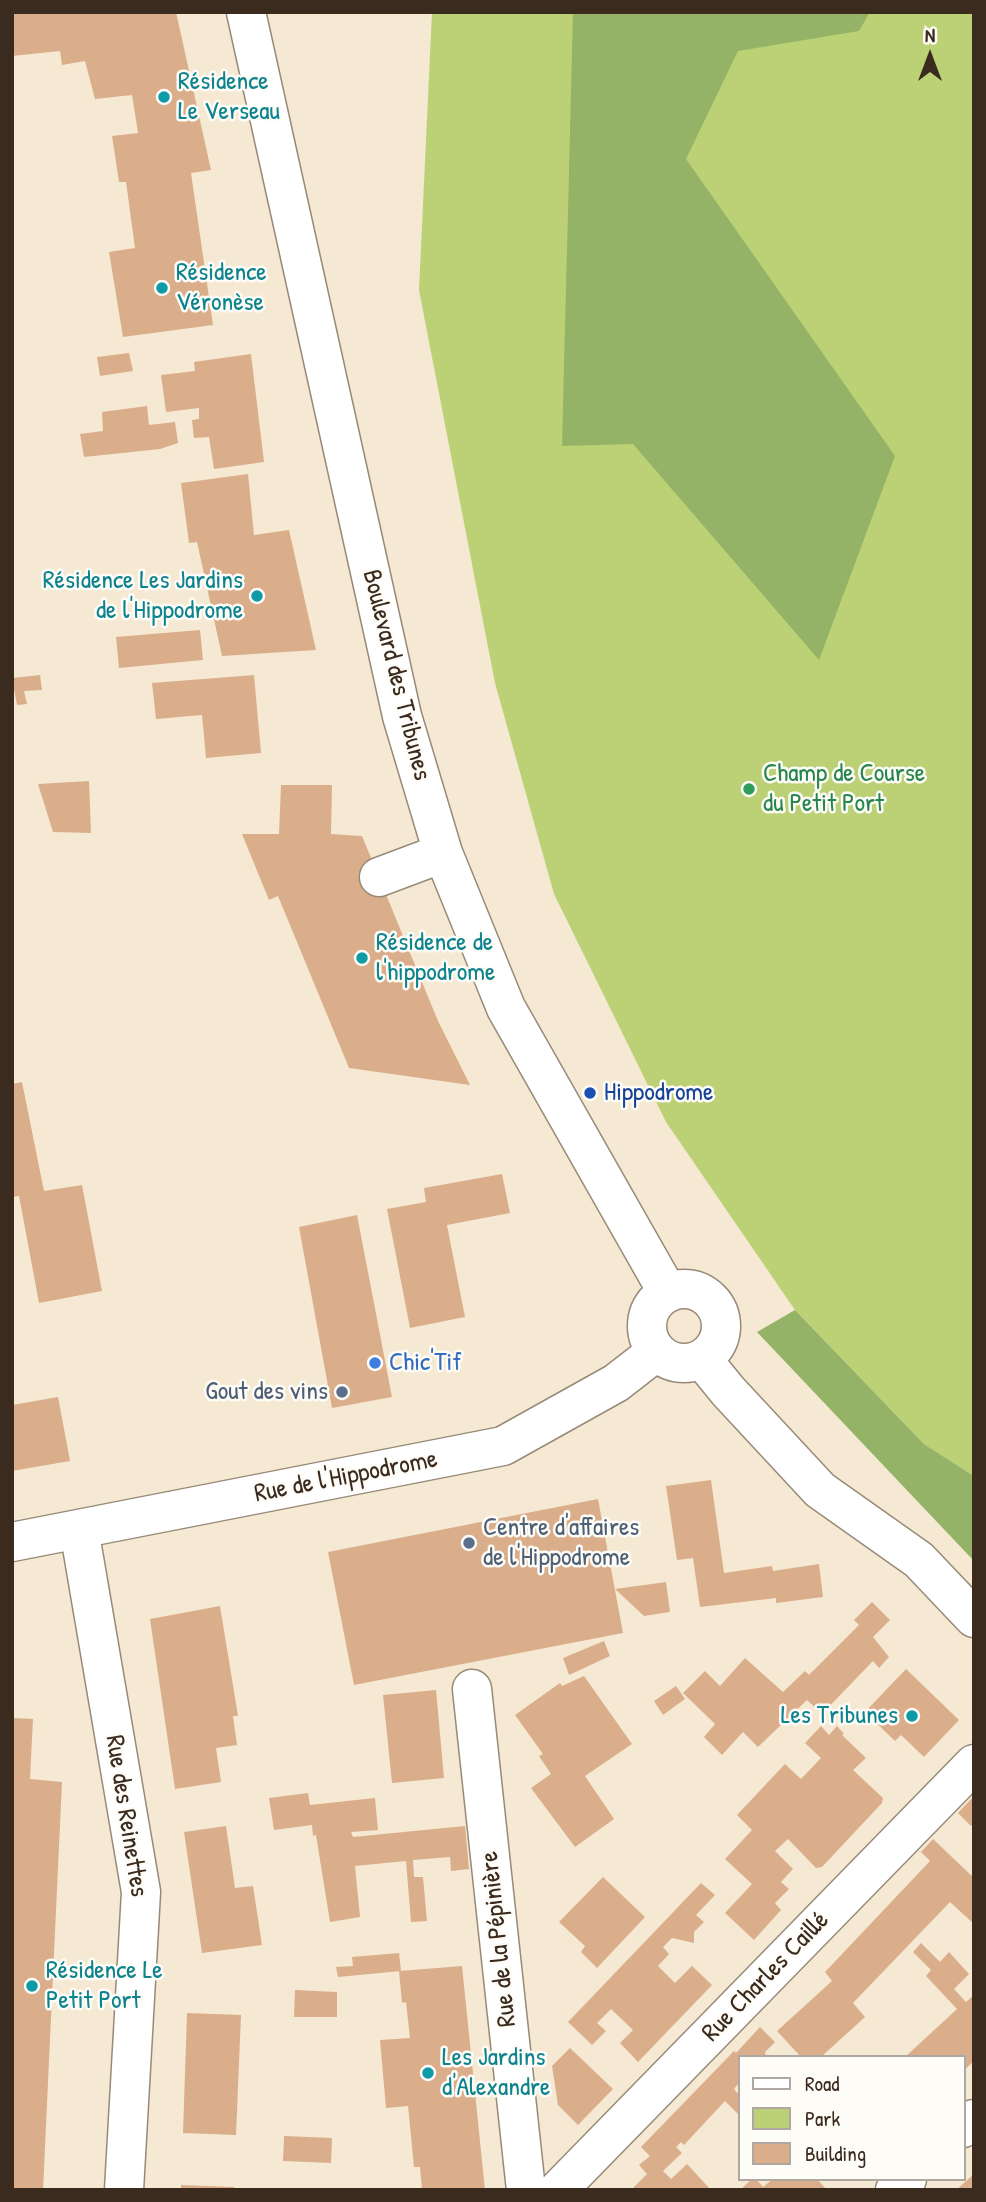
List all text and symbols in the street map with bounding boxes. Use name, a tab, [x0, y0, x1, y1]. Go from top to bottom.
north arrow	[895, 21, 965, 91]
text: N	[925, 22, 935, 48]
place label: Résidence Le Verseau	[178, 66, 280, 128]
marker: Résidence Le Verseau	[156, 89, 172, 105]
place label: Résidence Véronèse	[176, 257, 267, 318]
marker: Résidence Véronèse	[154, 280, 170, 296]
place label: Résidence Les Jardins de l'Hippodrome	[43, 565, 243, 626]
street label: Boulevard des Tribunes	[355, 567, 437, 783]
marker: Résidence Les Jardins de l'Hippodrome	[249, 588, 265, 604]
place label: Champ de Course du Petit Port	[763, 758, 925, 820]
marker: Champ de Course du Petit Port	[741, 781, 757, 797]
place label: Résidence de l'hippodrome	[376, 927, 495, 988]
marker: Résidence de l'hippodrome	[354, 950, 370, 966]
place label: Hippodrome	[604, 1077, 713, 1109]
marker: Hippodrome	[582, 1085, 598, 1101]
place label: Chic'Tif	[389, 1347, 462, 1379]
marker: Chic'Tif	[367, 1355, 383, 1371]
place label: Gout des vins	[205, 1376, 328, 1408]
marker: Gout des vins	[334, 1384, 350, 1400]
street label: Rue de l'Hippodrome	[252, 1444, 440, 1510]
place label: Centre d'affaires de l'Hippodrome	[483, 1512, 639, 1574]
marker: Centre d'affaires de l'Hippodrome	[461, 1535, 477, 1551]
place label: Les Tribunes	[781, 1700, 898, 1732]
marker: Les Tribunes	[904, 1708, 920, 1724]
street label: Rue des Reinettes	[98, 1733, 154, 1899]
street label: Rue de la Pépinière	[474, 1850, 524, 2028]
street label: Rue Charles Caillé	[696, 1905, 836, 2049]
place label: Résidence Le Petit Port	[46, 1955, 163, 2016]
marker: Résidence Le Petit Port	[24, 1978, 40, 1994]
place label: Les Jardins d'Alexandre	[442, 2042, 550, 2104]
legend	[738, 2055, 965, 2181]
marker: Les Jardins d'Alexandre	[420, 2065, 436, 2081]
text: Road	[805, 2069, 839, 2098]
text: Park	[805, 2104, 840, 2133]
text: Building	[805, 2139, 866, 2168]

